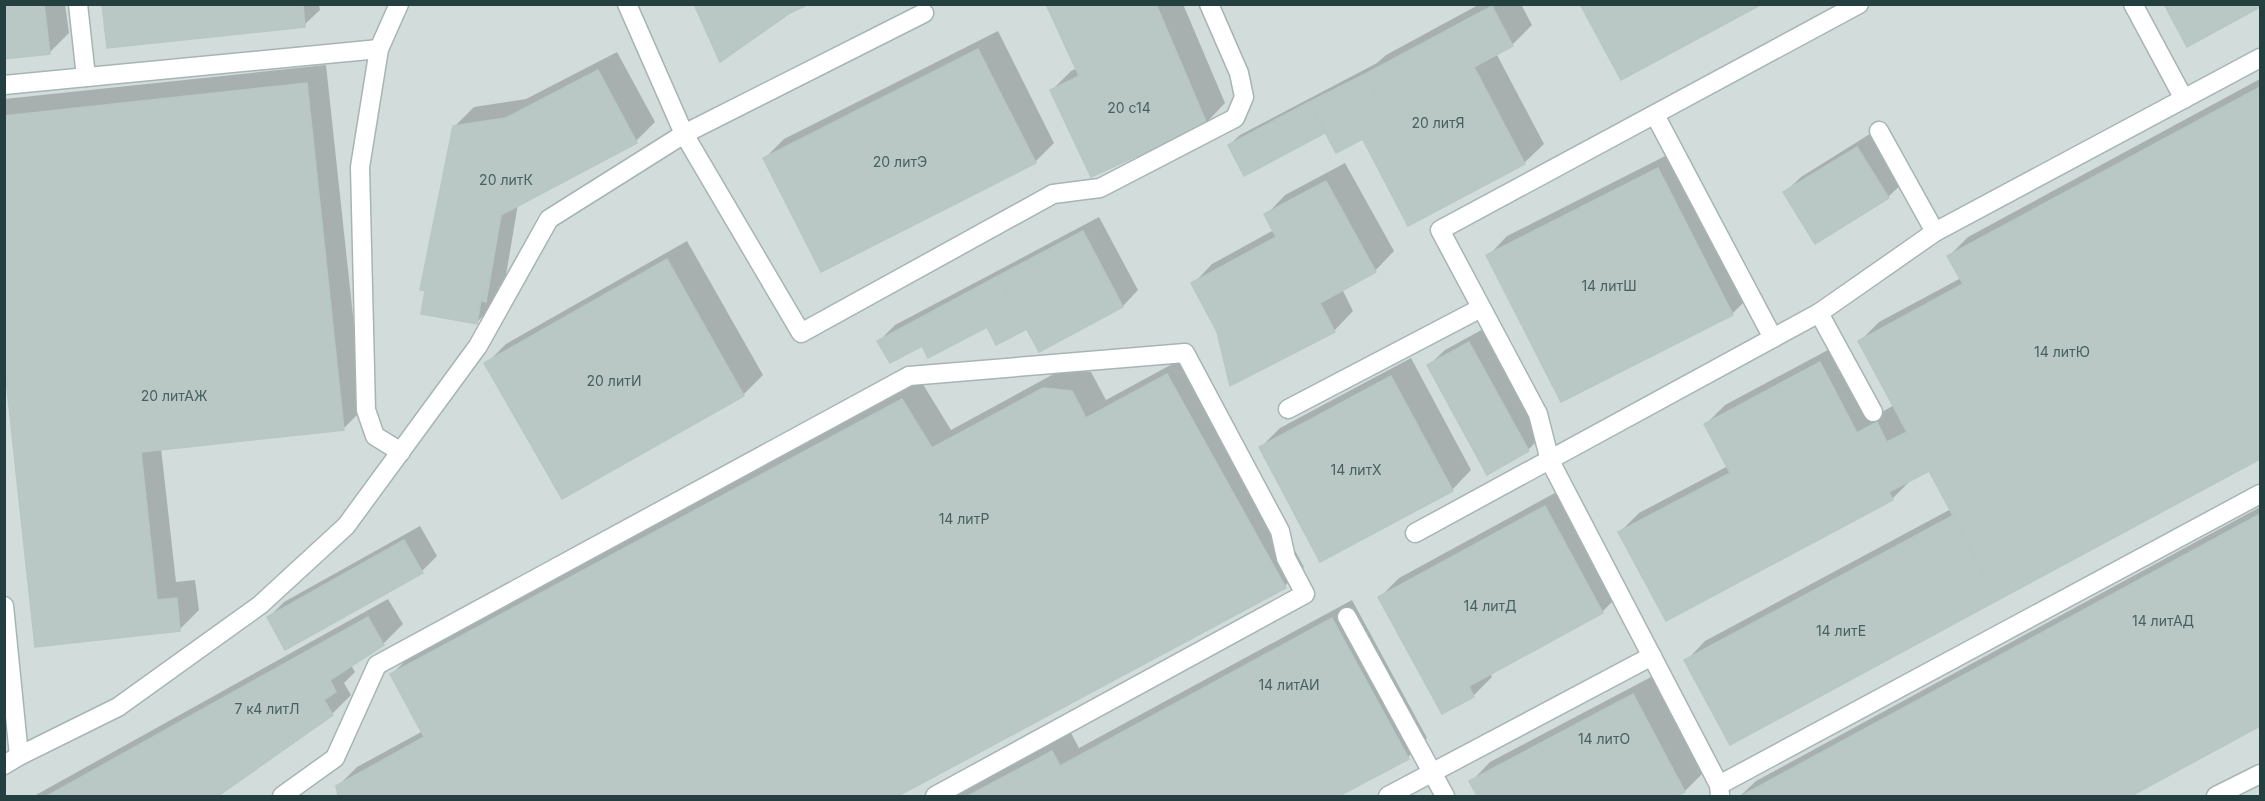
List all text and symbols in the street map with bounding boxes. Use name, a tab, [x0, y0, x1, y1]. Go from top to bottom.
house number: 20 с14	[1107, 99, 1151, 116]
house number: 20 литЯ	[1411, 114, 1465, 131]
house number: 20 литЭ	[873, 153, 927, 170]
house number: 20 литК	[479, 171, 533, 188]
house number: 14 литШ	[1581, 277, 1637, 294]
house number: 14 литЮ	[2034, 343, 2090, 360]
house number: 20 литИ	[587, 372, 641, 389]
house number: 20 литАЖ	[141, 387, 208, 404]
house number: 14 литХ	[1330, 461, 1382, 478]
house number: 14 литР	[939, 510, 989, 527]
house number: 14 литД	[1464, 597, 1517, 614]
house number: 14 литАД	[2132, 612, 2194, 629]
house number: 14 литЕ	[1816, 622, 1866, 639]
house number: 14 литАИ	[1258, 676, 1320, 693]
house number: 7 к4 литЛ	[234, 700, 300, 717]
house number: 14 литО	[1578, 730, 1630, 747]

